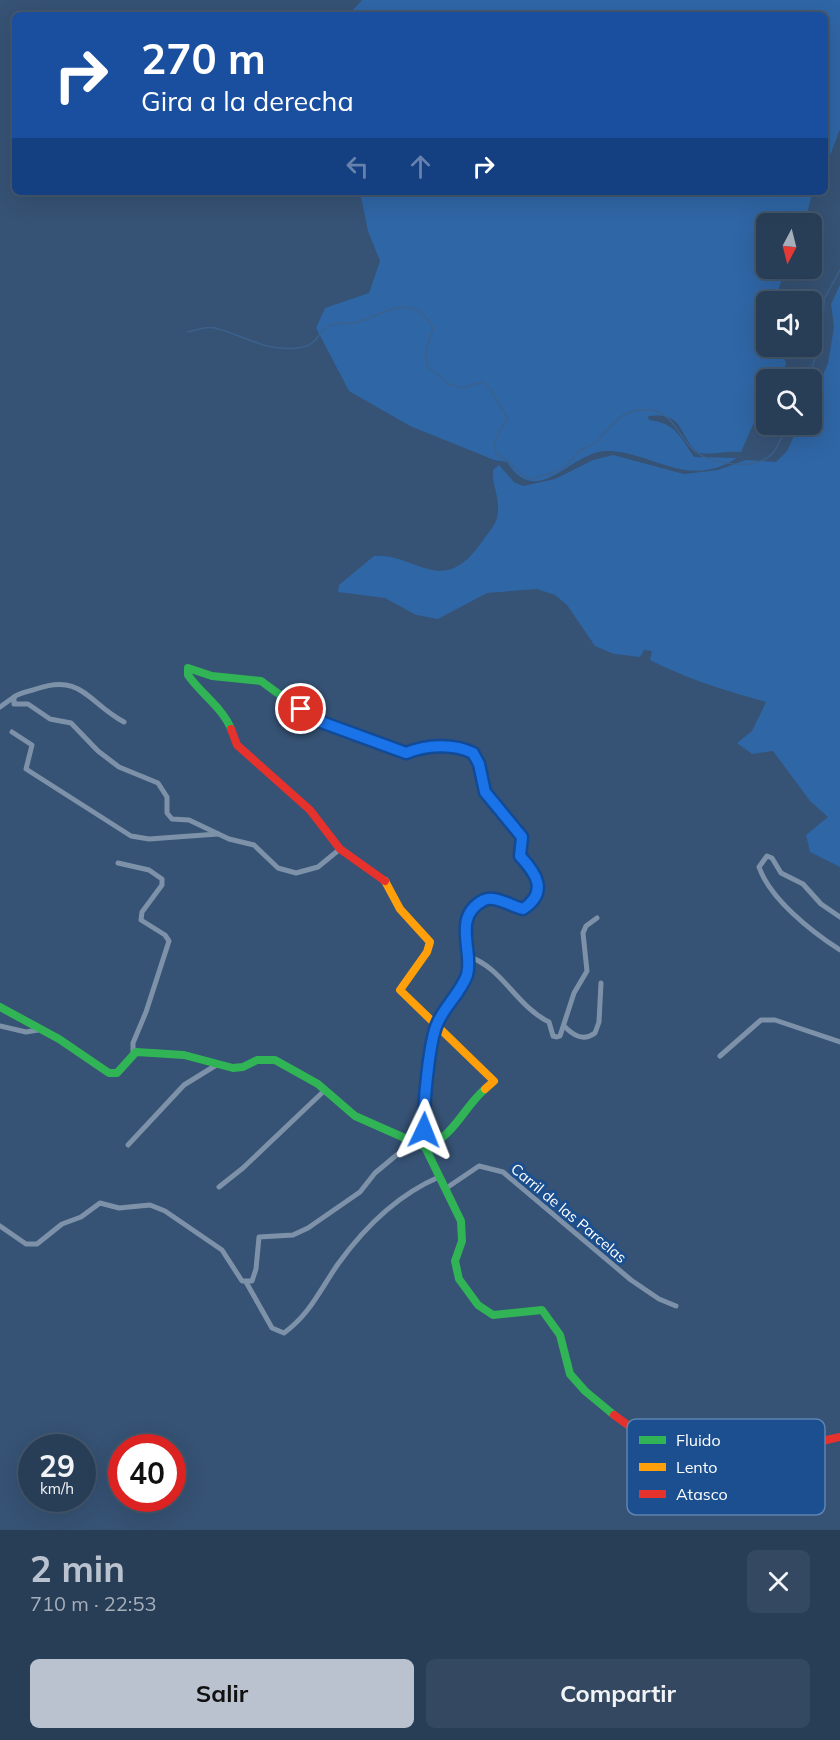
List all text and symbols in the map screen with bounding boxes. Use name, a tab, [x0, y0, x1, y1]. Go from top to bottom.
text: 270 m	[141, 32, 266, 85]
icon: right	[42, 36, 120, 114]
text: Gira a la derecha	[141, 84, 354, 118]
icon: left	[341, 150, 374, 183]
icon: ahead	[404, 150, 437, 183]
icon: right	[467, 150, 500, 183]
north arrow	[756, 213, 822, 279]
map controls	[756, 213, 822, 435]
button: sound	[756, 291, 822, 357]
button: search	[756, 369, 822, 435]
pin	[275, 683, 326, 734]
icon: arrive	[284, 692, 317, 725]
position arrow	[392, 1098, 456, 1162]
street label: Carril de las Parcelas	[507, 1159, 631, 1267]
legend	[627, 1419, 825, 1515]
text: Fluido	[676, 1430, 721, 1450]
speed limit sign: 40	[108, 1434, 186, 1512]
text: 29	[39, 1447, 75, 1485]
text: Lento	[676, 1457, 717, 1477]
text: km/h	[40, 1479, 74, 1498]
text: Atasco	[676, 1484, 728, 1504]
text: 2 min	[30, 1546, 125, 1591]
button: close	[747, 1550, 810, 1613]
text: 710 m · 22:53	[30, 1591, 156, 1616]
button: Salir	[30, 1659, 414, 1728]
button: Compartir	[426, 1659, 810, 1728]

